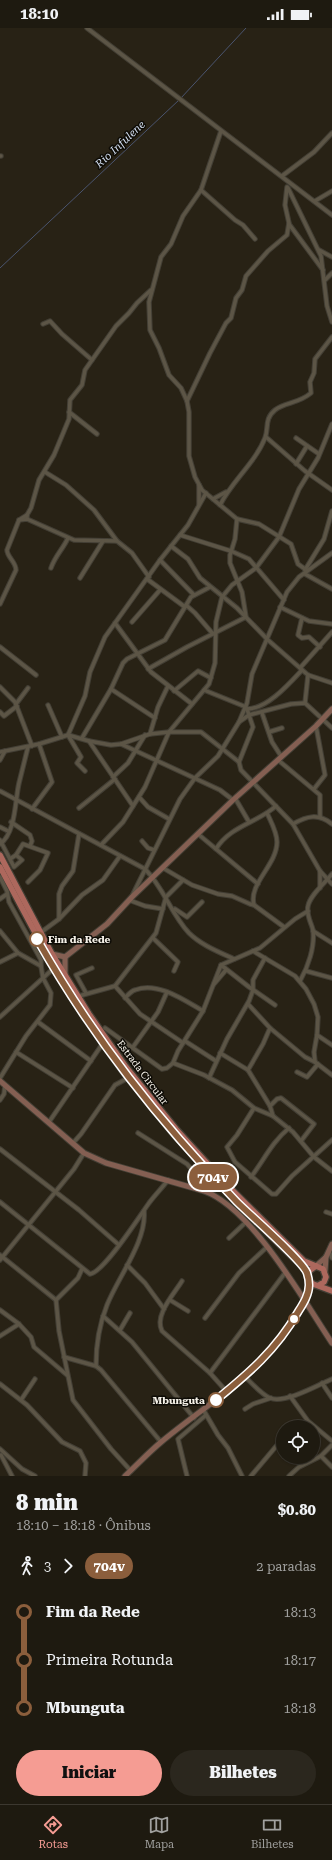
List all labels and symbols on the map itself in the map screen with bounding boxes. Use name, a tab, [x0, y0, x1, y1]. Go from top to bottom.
water label: Rio Infulene	[92, 118, 148, 171]
marker: Fim da Rede	[29, 931, 45, 947]
place label: Fim da Rede	[48, 934, 111, 945]
street label: Estrada Circular	[115, 1038, 170, 1107]
line badge: 704v	[185, 1164, 241, 1190]
unlabelled marker	[288, 1313, 300, 1325]
marker: Mbunguta	[208, 1392, 224, 1408]
place label: Mbunguta	[153, 1395, 205, 1406]

